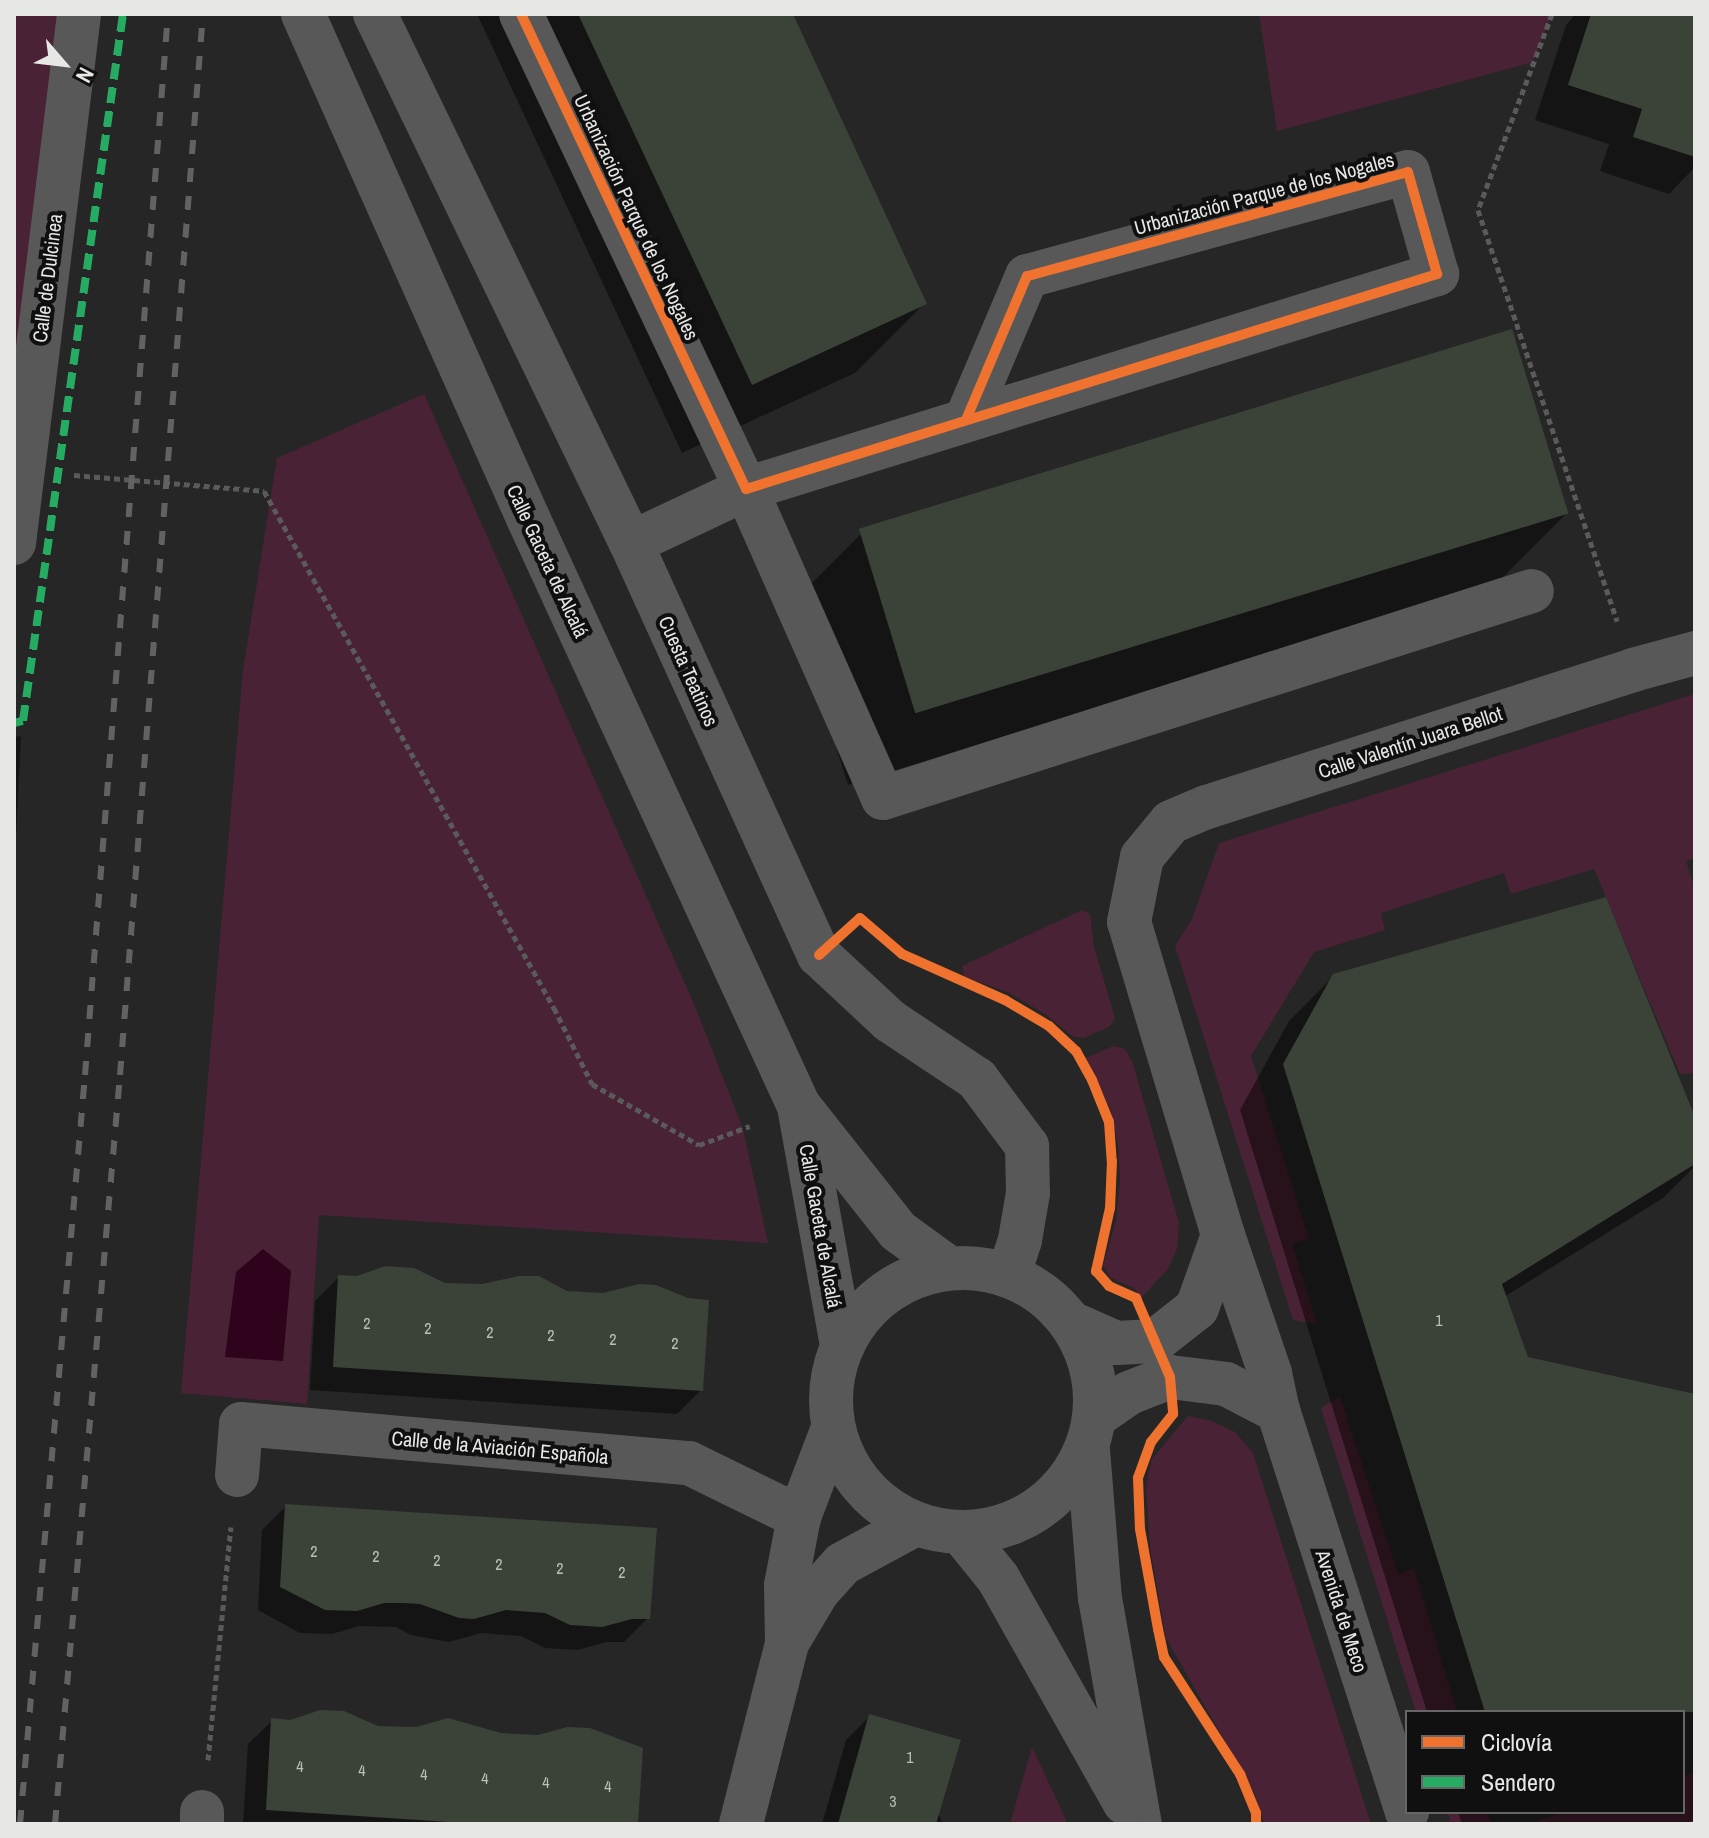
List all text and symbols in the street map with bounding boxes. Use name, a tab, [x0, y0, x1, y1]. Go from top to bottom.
north arrow	[24, 24, 104, 104]
text: N	[69, 62, 101, 88]
street label: Urbanización Parque de los Nogales	[569, 90, 705, 344]
street label: Urbanización Parque de los Nogales	[1131, 147, 1397, 239]
street label: Calle de Dulcinea	[27, 212, 67, 344]
street label: Calle Gaceta de Alcalá	[502, 480, 594, 642]
street label: Cuesta Teatinos	[654, 612, 724, 730]
street label: Calle Valentín Juara Bellot	[1315, 701, 1505, 783]
street label: Calle Gaceta de Alcalá	[795, 1142, 847, 1310]
house number: 1	[1435, 1310, 1443, 1330]
house number: 2	[363, 1313, 371, 1333]
house number: 2	[424, 1318, 432, 1338]
house number: 2	[486, 1322, 494, 1342]
house number: 2	[547, 1325, 555, 1345]
house number: 2	[609, 1329, 617, 1349]
house number: 2	[671, 1333, 679, 1353]
street label: Calle de la Aviación Española	[390, 1426, 610, 1468]
house number: 2	[310, 1541, 318, 1561]
house number: 2	[372, 1546, 380, 1566]
street label: Avenida de Meco	[1311, 1547, 1373, 1675]
house number: 2	[433, 1550, 441, 1570]
house number: 2	[495, 1554, 503, 1574]
house number: 2	[556, 1558, 564, 1578]
house number: 2	[618, 1562, 626, 1582]
legend	[1405, 1710, 1685, 1814]
text: Ciclovía	[1481, 1726, 1552, 1758]
house number: 1	[906, 1747, 914, 1767]
house number: 4	[296, 1756, 304, 1776]
house number: 4	[358, 1760, 366, 1780]
house number: 4	[420, 1764, 428, 1784]
text: Sendero	[1481, 1766, 1555, 1798]
house number: 4	[481, 1768, 489, 1788]
house number: 4	[542, 1772, 550, 1792]
house number: 4	[604, 1776, 612, 1796]
house number: 3	[889, 1791, 897, 1811]

